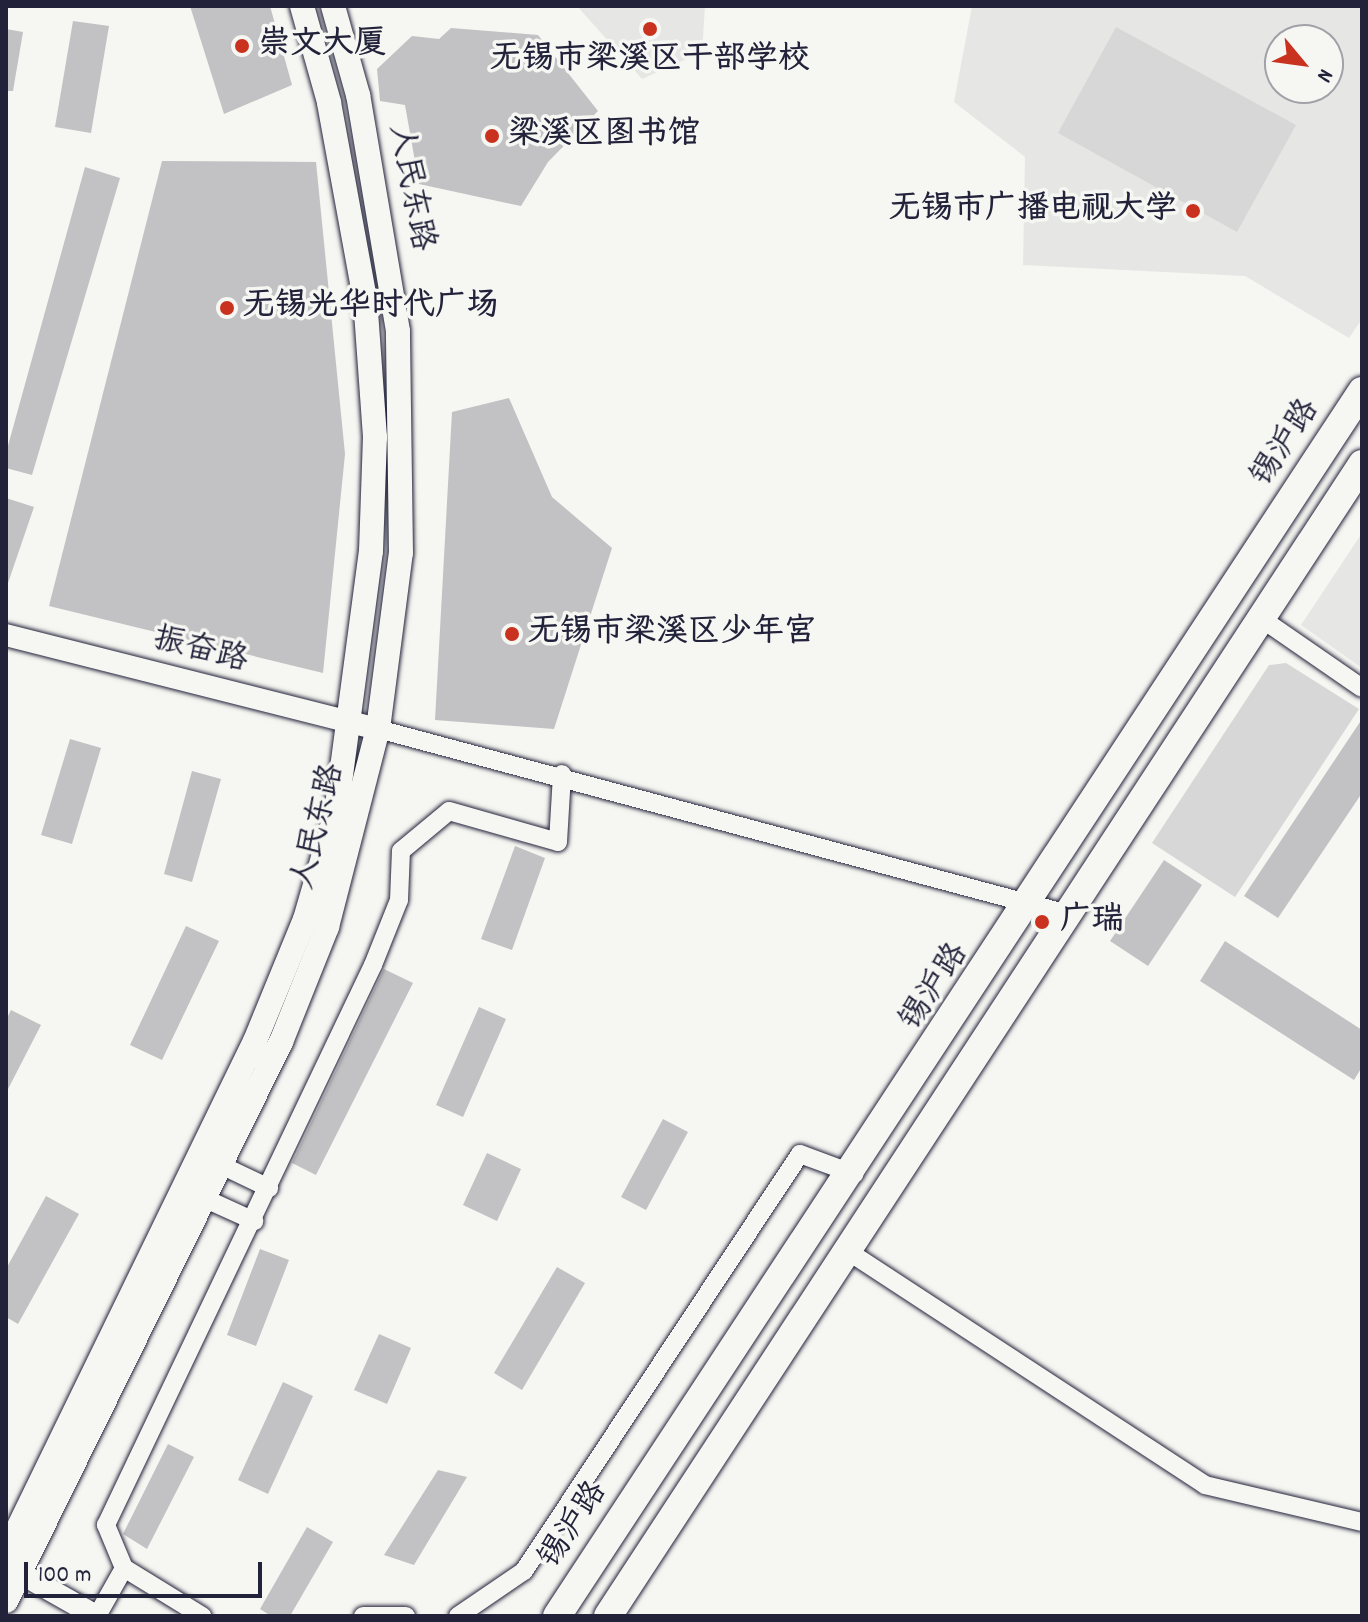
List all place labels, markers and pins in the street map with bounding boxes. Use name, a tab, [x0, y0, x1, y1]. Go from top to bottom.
marker: 无锡市梁溪区干部学校	[641, 20, 659, 38]
place label: 崇文大厦	[258, 27, 386, 65]
marker: 崇文大厦	[233, 37, 251, 55]
place label: 无锡市梁溪区干部学校	[490, 42, 810, 80]
place label: 梁溪区图书馆	[508, 117, 700, 155]
marker: 梁溪区图书馆	[483, 127, 501, 145]
place label: 无锡市广播电视大学	[889, 192, 1177, 230]
marker: 无锡市广播电视大学	[1184, 202, 1202, 220]
place label: 无锡光华时代广场	[243, 289, 499, 327]
marker: 无锡光华时代广场	[218, 299, 236, 317]
place label: 无锡市梁溪区少年宫	[528, 615, 816, 653]
marker: 无锡市梁溪区少年宫	[503, 625, 521, 643]
place label: 广瑞	[1060, 903, 1124, 941]
marker: 广瑞	[1031, 911, 1053, 933]

